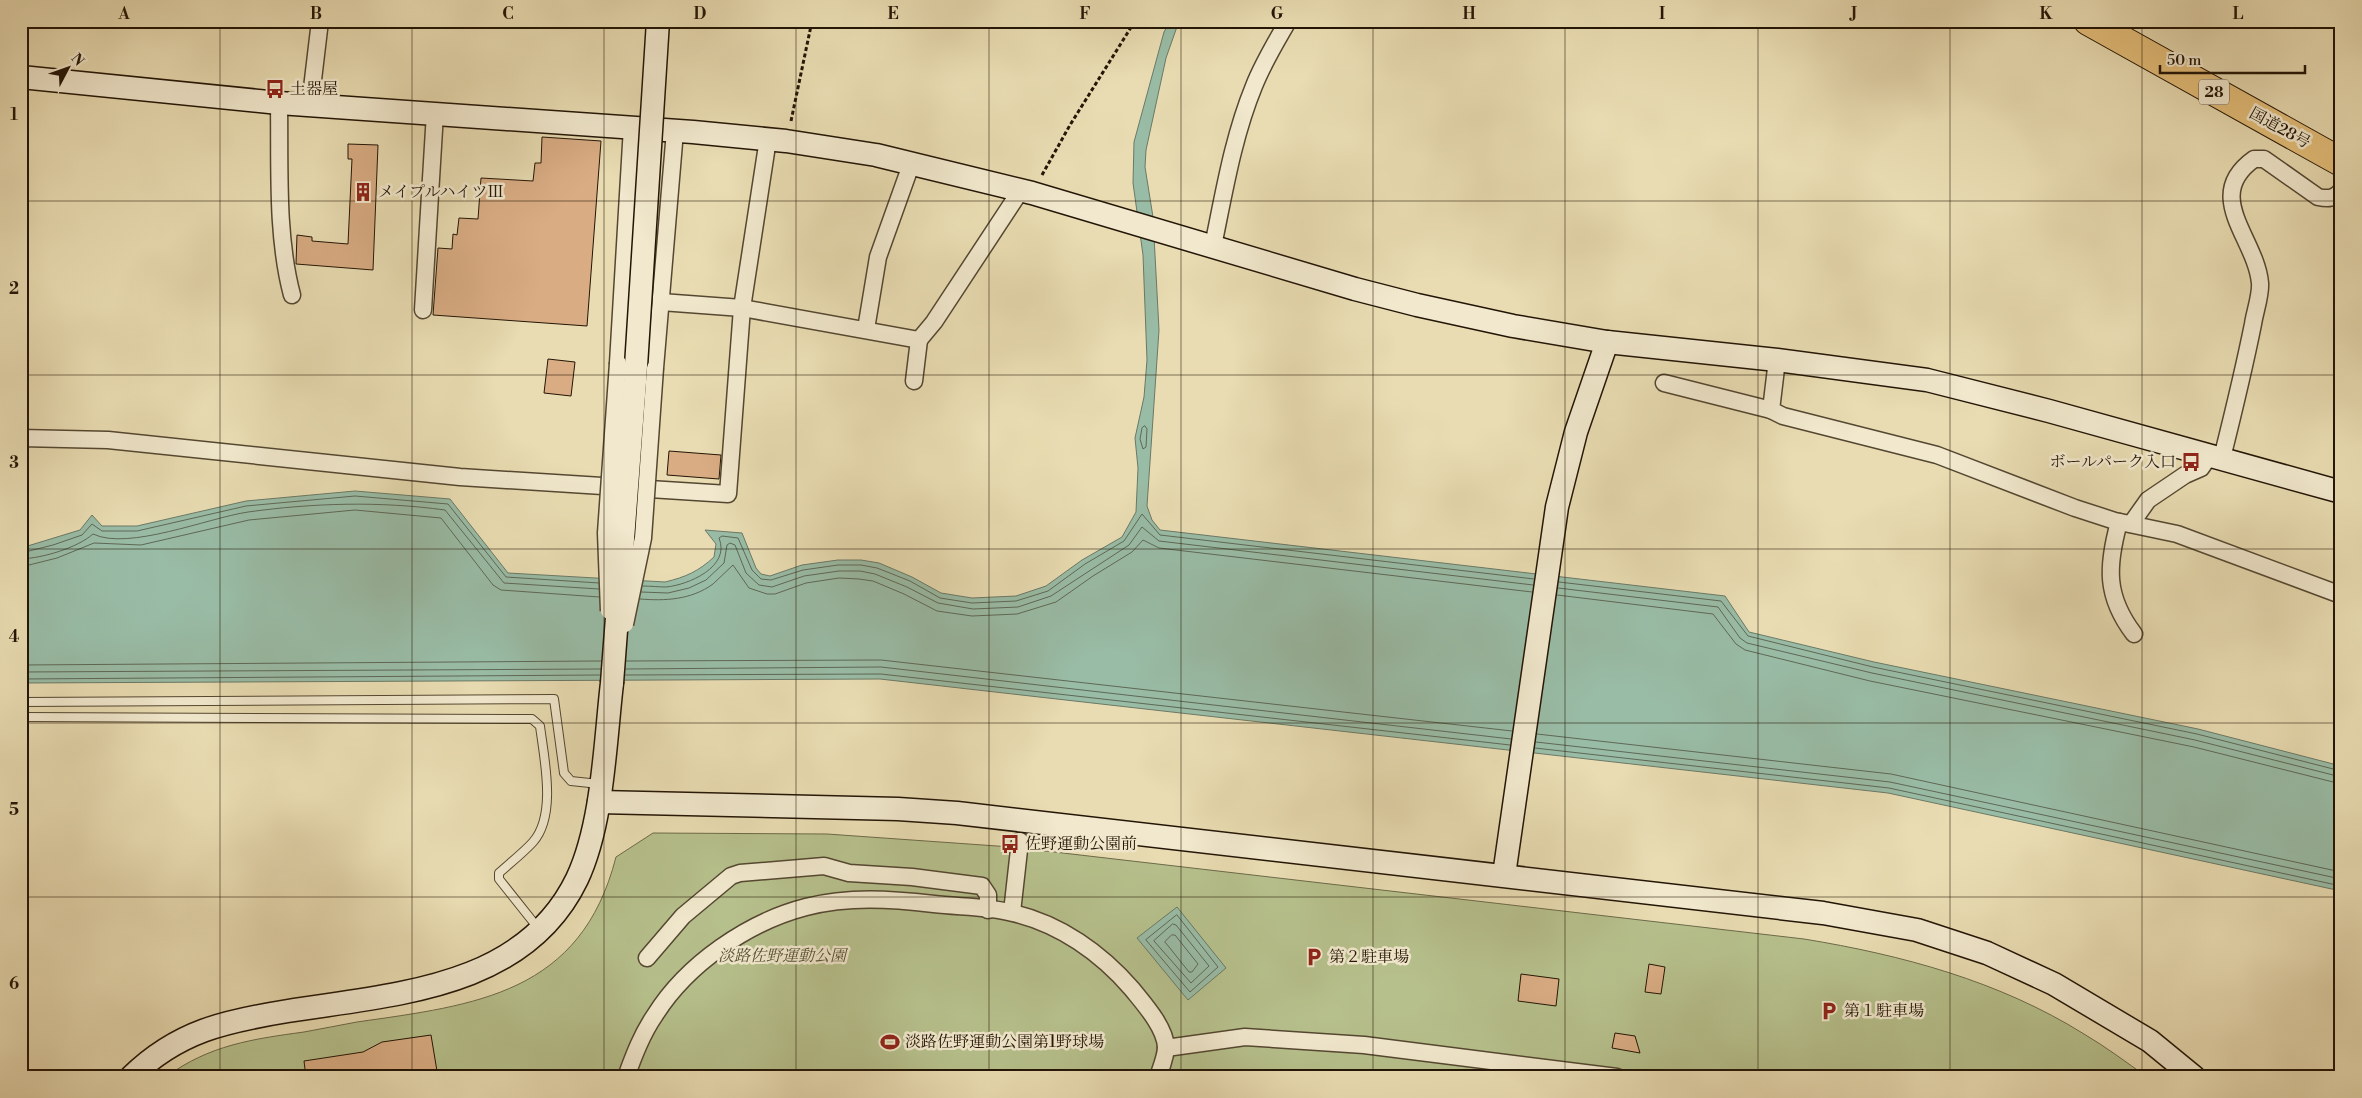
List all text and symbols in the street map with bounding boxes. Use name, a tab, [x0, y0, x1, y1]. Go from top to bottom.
text: A	[117, 4, 130, 24]
text: B	[310, 4, 322, 24]
text: C	[502, 4, 514, 24]
text: D	[694, 4, 707, 24]
text: E	[887, 4, 899, 24]
text: F	[1079, 4, 1091, 24]
text: G	[1271, 4, 1284, 24]
text: H	[1462, 4, 1476, 24]
text: I	[1659, 4, 1665, 24]
text: J	[1849, 4, 1857, 24]
text: K	[2040, 4, 2054, 24]
text: L	[2233, 4, 2244, 24]
north arrow	[42, 42, 92, 92]
scale bar	[2160, 42, 2304, 74]
text: N	[67, 50, 87, 70]
text: 50 m	[2167, 51, 2201, 70]
bus stop icon: 土器屋	[264, 78, 286, 100]
place label: 土器屋	[290, 79, 338, 99]
road number: 28	[2199, 80, 2229, 104]
street label: 国道28号	[2246, 103, 2314, 153]
text: 1	[10, 105, 18, 125]
building icon: メイプルハイツⅢ	[352, 181, 374, 203]
place label: メイプルハイツⅢ	[378, 182, 503, 202]
text: 2	[9, 279, 19, 299]
bus stop icon: ボールパーク入口	[2180, 451, 2202, 473]
place label: ボールパーク入口	[2049, 452, 2176, 472]
text: 3	[9, 453, 19, 473]
text: 4	[9, 627, 20, 647]
text: 5	[9, 800, 19, 820]
bus stop icon: 佐野運動公園前	[999, 833, 1021, 855]
place label: 佐野運動公園前	[1025, 834, 1137, 854]
park label: 淡路佐野運動公園	[718, 946, 849, 966]
parking icon: 第２駐車場	[1303, 946, 1325, 968]
place label: 第２駐車場	[1329, 947, 1409, 967]
text: 6	[9, 974, 19, 994]
parking icon: 第１駐車場	[1818, 1000, 1840, 1022]
place label: 第１駐車場	[1844, 1001, 1924, 1021]
sports icon: 淡路佐野運動公園第1野球場	[879, 1031, 901, 1053]
place label: 淡路佐野運動公園第1野球場	[905, 1032, 1104, 1052]

